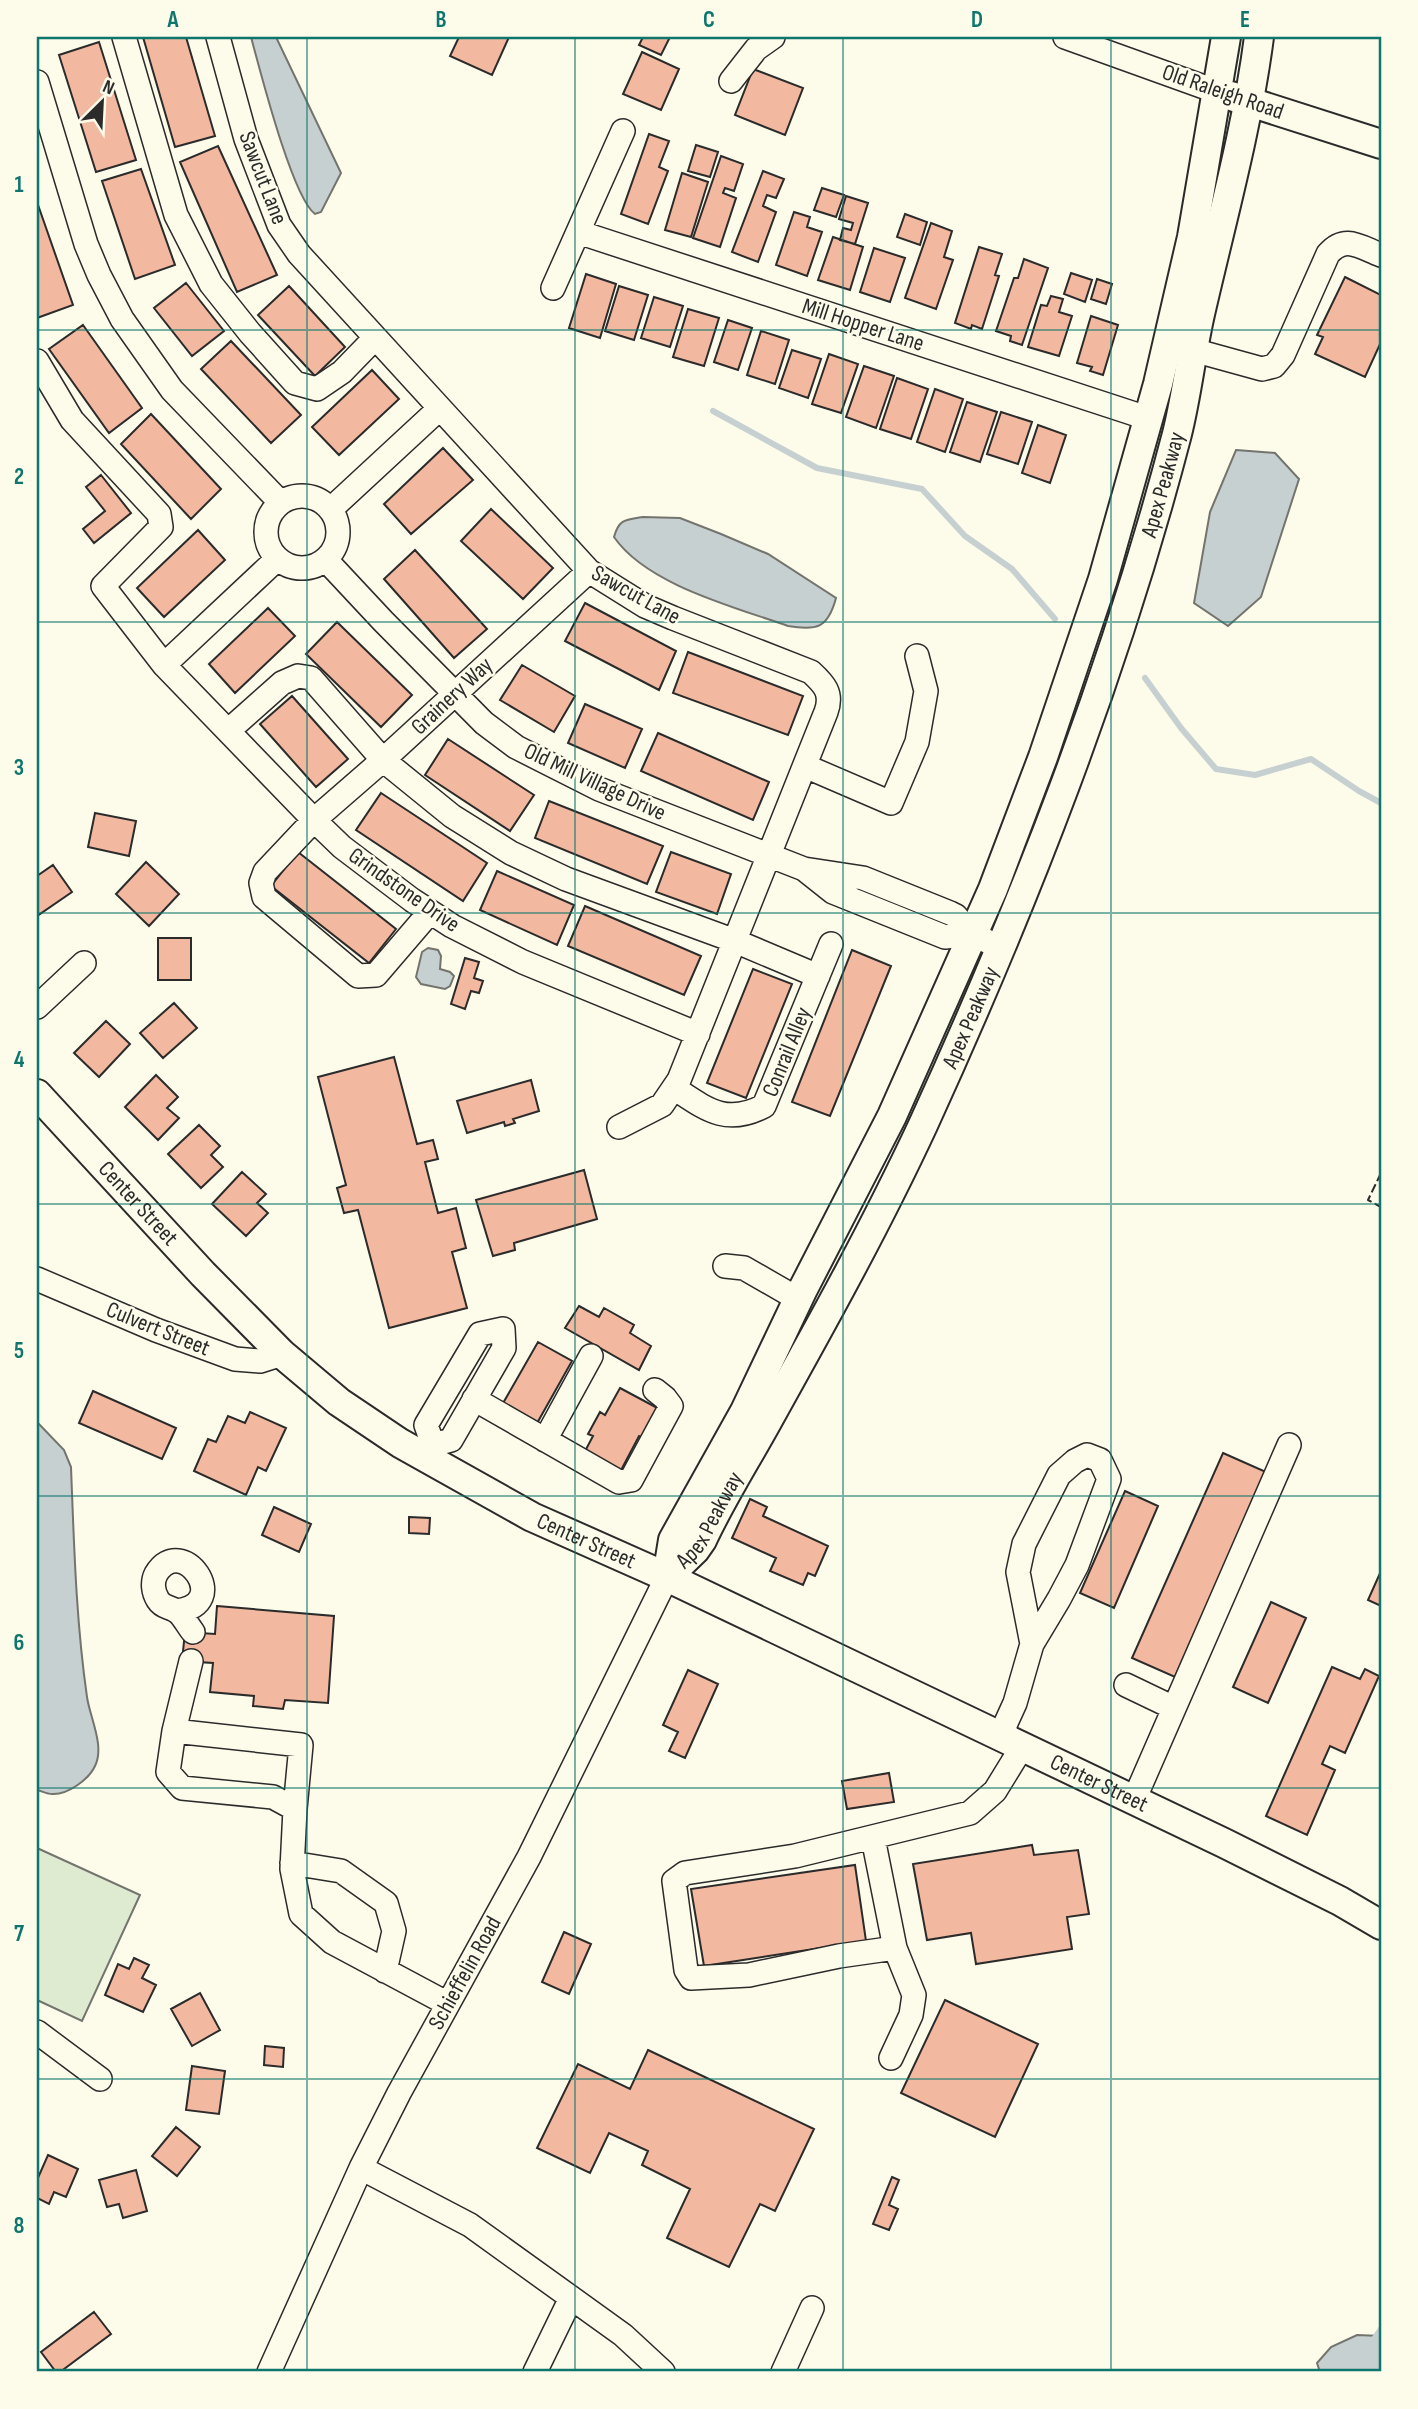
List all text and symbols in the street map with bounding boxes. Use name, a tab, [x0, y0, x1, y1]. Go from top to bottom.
text: A	[167, 6, 180, 34]
text: B	[436, 6, 447, 34]
text: C	[703, 6, 715, 34]
text: D	[971, 6, 983, 34]
text: E	[1240, 6, 1250, 34]
street label: Old Raleigh Road	[1158, 58, 1288, 126]
north arrow	[66, 66, 136, 136]
text: N	[99, 75, 118, 100]
street label: Sawcut Lane	[232, 128, 294, 228]
text: 1	[14, 171, 24, 199]
street label: Mill Hopper Lane	[799, 292, 927, 358]
street label: Apex Peakway	[1135, 429, 1191, 542]
text: 2	[14, 463, 24, 491]
street label: Sawcut Lane	[587, 559, 685, 631]
street label: Grainery Way	[405, 651, 499, 741]
street label: Old Mill Village Drive	[520, 737, 670, 827]
text: 3	[14, 754, 24, 782]
street label: Grindstone Drive	[343, 841, 465, 939]
street label: Apex Peakway	[936, 962, 1005, 1074]
street label: Conrail Alley	[756, 1003, 818, 1101]
text: 4	[14, 1046, 25, 1074]
street label: Center Street	[92, 1155, 184, 1252]
street label: Culvert Street	[102, 1296, 214, 1362]
text: 5	[14, 1337, 24, 1365]
street label: Apex Peakway	[670, 1467, 749, 1575]
street label: Center Street	[533, 1507, 640, 1575]
text: 6	[14, 1629, 24, 1657]
street label: Center Street	[1045, 1748, 1152, 1819]
street label: Schieffelin Road	[422, 1911, 508, 2035]
text: 7	[14, 1920, 24, 1948]
text: 8	[14, 2212, 25, 2240]

